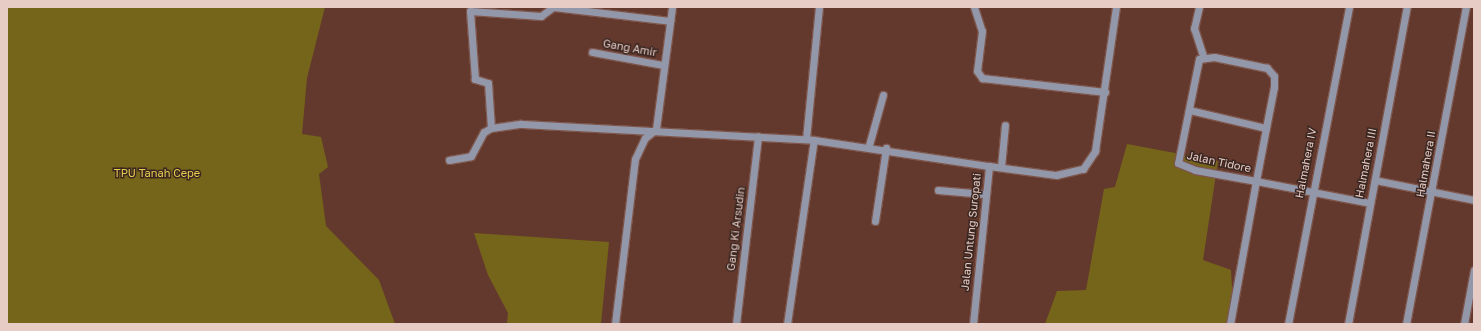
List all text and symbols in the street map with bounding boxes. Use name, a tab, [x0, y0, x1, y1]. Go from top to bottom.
street label: Gang Amir	[602, 37, 658, 59]
street label: Halmahera IV	[1293, 127, 1319, 199]
street label: Halmahera III	[1353, 127, 1379, 199]
street label: Halmahera II	[1414, 130, 1438, 198]
street label: Jalan Tidore	[1186, 149, 1252, 175]
park label: TPU Tanah Cepe	[114, 166, 200, 180]
street label: Jalan Untung Suropati	[958, 172, 984, 292]
street label: Gang Ki Arsudin	[724, 186, 748, 272]

